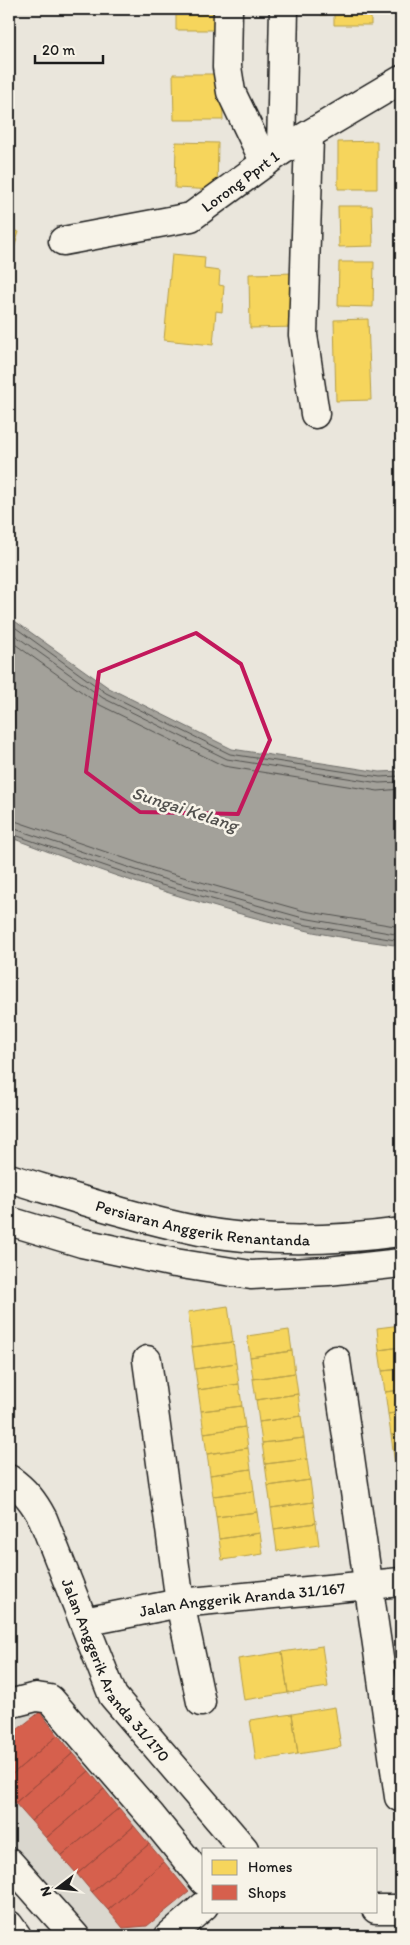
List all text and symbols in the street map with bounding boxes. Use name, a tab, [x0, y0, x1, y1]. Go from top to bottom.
scale bar	[35, 32, 102, 64]
text: 20 m	[42, 41, 76, 59]
street label: Lorong Pprt 1	[197, 146, 283, 216]
water label: Sungai Kelang	[129, 782, 243, 837]
street label: Persiaran Anggerik Renantanda	[94, 1195, 311, 1249]
street label: Jalan Anggerik Aranda 31/170	[58, 1576, 174, 1765]
street label: Jalan Anggerik Aranda 31/167	[137, 1578, 346, 1620]
legend	[202, 1848, 378, 1912]
text: Homes	[248, 1858, 293, 1876]
north arrow	[32, 1862, 82, 1912]
text: Shops	[248, 1884, 287, 1902]
text: N	[37, 1885, 55, 1898]

